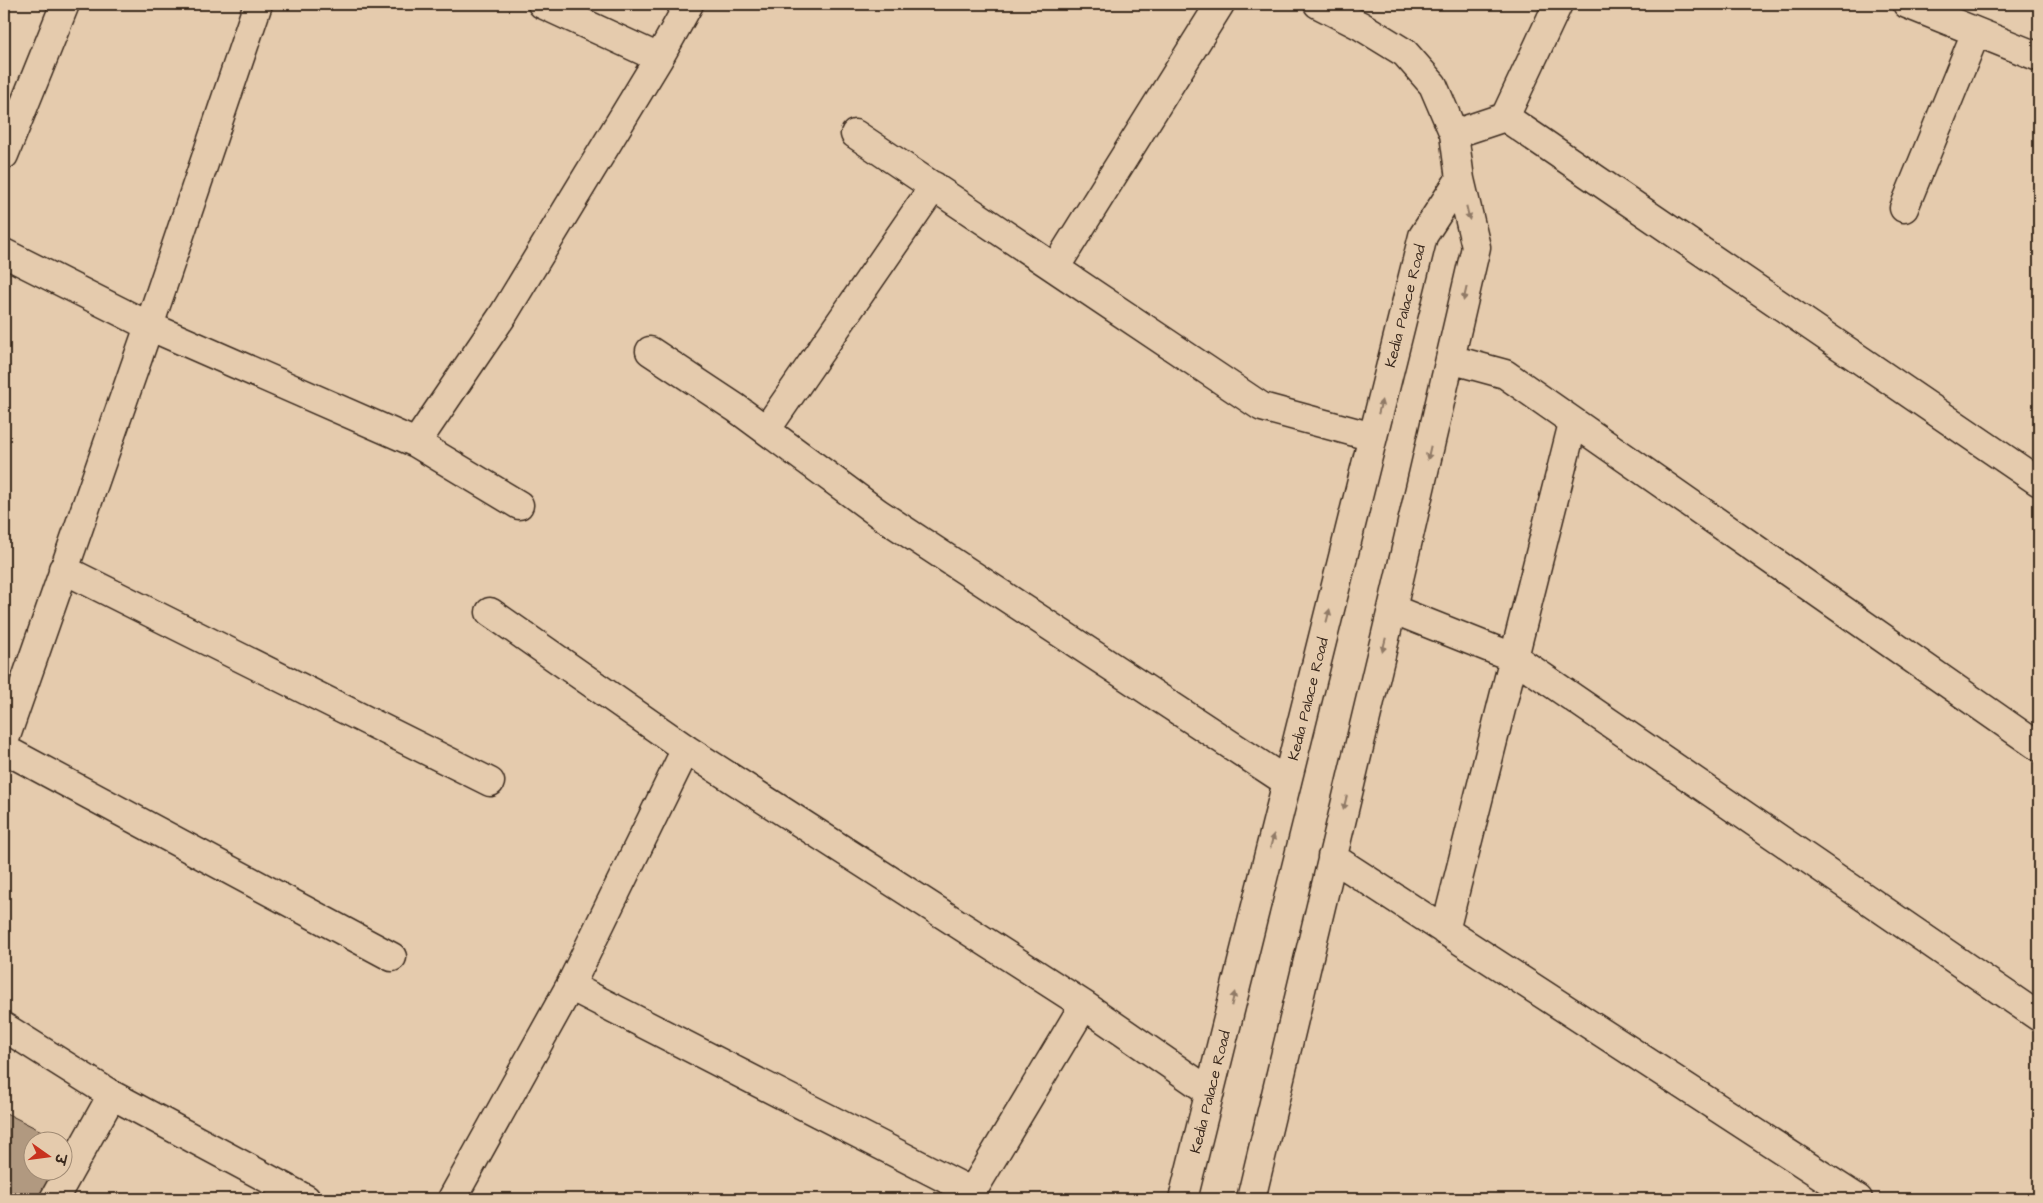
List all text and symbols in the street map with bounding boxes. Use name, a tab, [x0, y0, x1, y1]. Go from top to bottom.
one-way arrow	[1464, 205, 1472, 220]
street label: Kedia Palace Road	[1380, 242, 1431, 370]
one-way arrow	[1461, 287, 1469, 302]
one-way arrow	[1376, 400, 1384, 415]
one-way arrow	[1425, 445, 1433, 460]
one-way arrow	[1324, 608, 1332, 623]
street label: Kedia Palace Road	[1283, 635, 1334, 763]
one-way arrow	[1380, 637, 1388, 652]
one-way arrow	[1341, 795, 1349, 810]
one-way arrow	[1268, 834, 1276, 849]
one-way arrow	[1229, 992, 1237, 1007]
street label: Kedia Palace Road	[1185, 1028, 1236, 1156]
north arrow	[22, 1130, 72, 1180]
text: उ	[48, 1150, 71, 1167]

